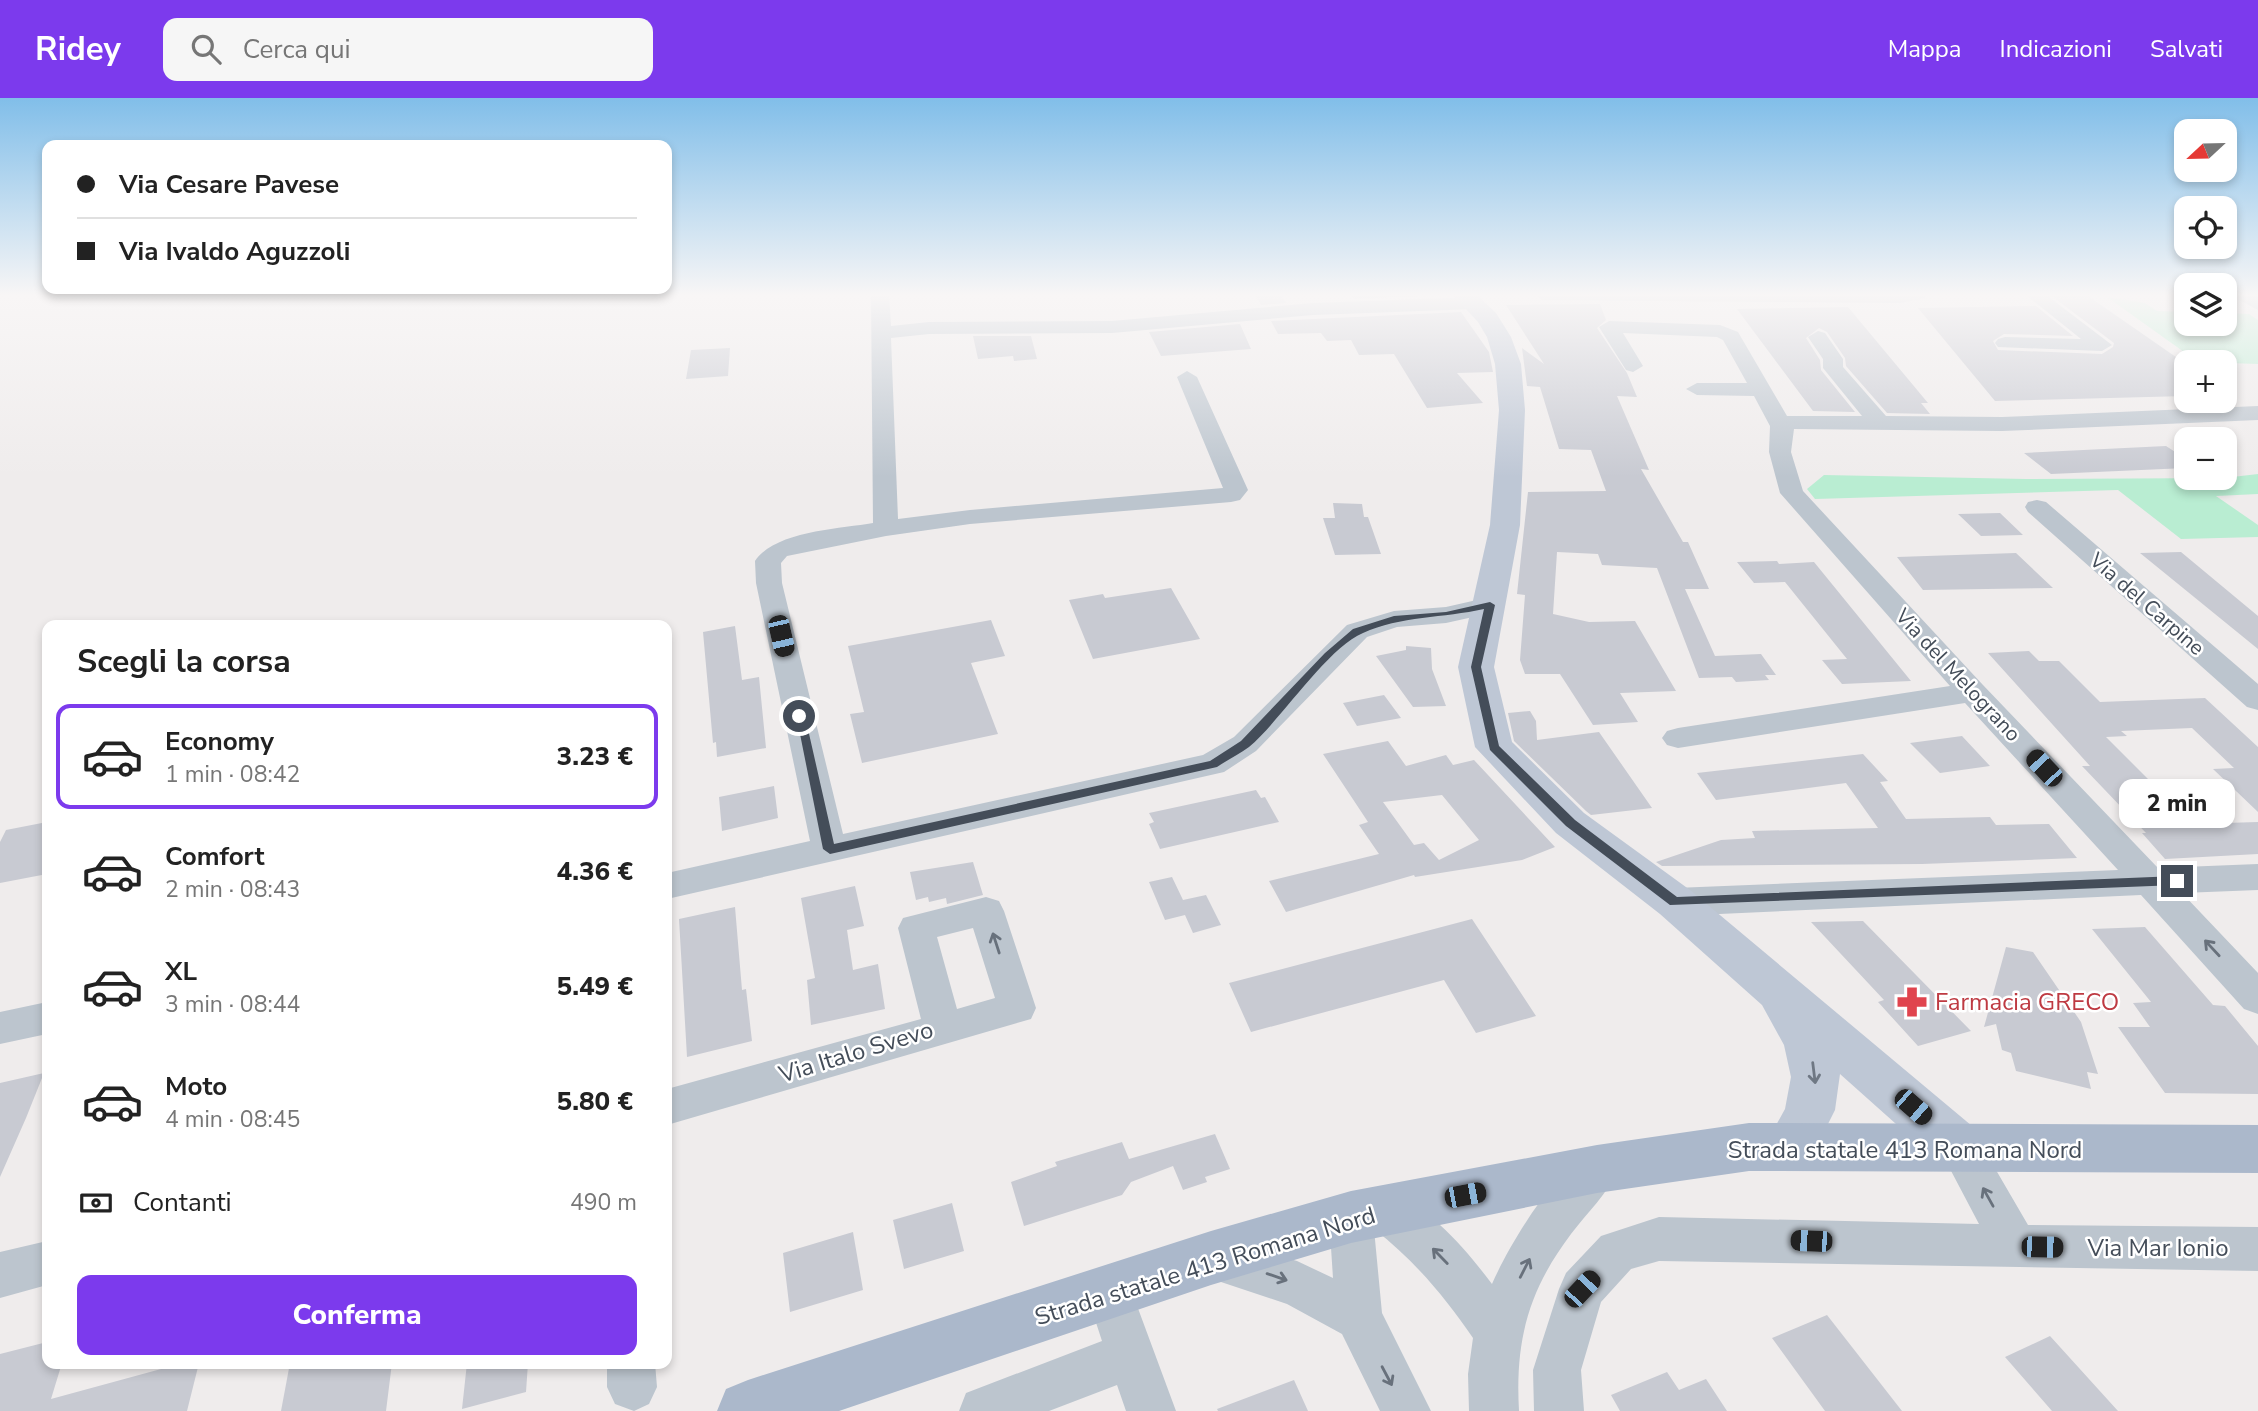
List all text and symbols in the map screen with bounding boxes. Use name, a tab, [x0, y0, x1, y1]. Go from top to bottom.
search box	[163, 18, 653, 81]
text: Ridey	[35, 27, 121, 72]
icon: search	[187, 30, 225, 68]
text: Cerca qui	[243, 32, 351, 67]
text: Mappa	[1888, 33, 1962, 65]
text: Indicazioni	[2000, 33, 2112, 65]
text: Salvati	[2150, 33, 2223, 65]
north arrow	[2174, 119, 2236, 182]
map controls	[2174, 119, 2237, 490]
text: Via Cesare Pavese	[119, 167, 339, 202]
button: locate	[2174, 196, 2237, 259]
text: Via Ivaldo Aguzzoli	[119, 234, 350, 269]
button: layers	[2174, 273, 2237, 336]
button: +	[2174, 350, 2237, 413]
button: −	[2174, 427, 2237, 490]
street label: Via del Carpine	[2083, 546, 2210, 662]
street label: Via del Melograno	[1888, 602, 2027, 748]
car	[767, 613, 796, 659]
text: Scegli la corsa	[77, 640, 291, 683]
route start	[783, 700, 815, 732]
text: Economy	[165, 724, 274, 759]
icon: car	[81, 725, 144, 788]
text: 3.23 €	[557, 739, 633, 774]
car	[2022, 745, 2067, 791]
text: 1 min · 08:42	[165, 759, 300, 790]
callout: 2 min	[2119, 780, 2235, 828]
text: 2 min	[2147, 788, 2207, 819]
text: Comfort	[165, 839, 265, 874]
icon: car	[81, 840, 144, 903]
text: 4.36 €	[557, 854, 633, 889]
route end	[2161, 865, 2193, 897]
text: 2 min · 08:43	[165, 874, 300, 905]
one-way arrow	[989, 932, 1002, 954]
one-way arrow	[2203, 940, 2220, 957]
text: XL	[165, 954, 197, 989]
icon: car	[81, 955, 144, 1018]
text: 5.49 €	[557, 969, 633, 1004]
pharmacy icon: Farmacia GRECO	[1895, 985, 1929, 1019]
place label: Farmacia GRECO	[1935, 986, 2119, 1018]
text: 3 min · 08:44	[165, 989, 300, 1020]
street label: Via Italo Svevo	[774, 1013, 937, 1091]
one-way arrow	[1808, 1061, 1821, 1084]
text: Moto	[165, 1069, 227, 1104]
icon: car	[81, 1070, 144, 1133]
text: 5.80 €	[557, 1084, 633, 1119]
car	[1891, 1085, 1936, 1129]
text: 4 min · 08:45	[165, 1104, 300, 1135]
street label: Strada statale 413 Romana Nord	[1728, 1134, 2082, 1166]
car	[1443, 1181, 1488, 1209]
icon: cash	[77, 1184, 115, 1222]
text: Contanti	[133, 1185, 232, 1220]
text: 490 m	[570, 1187, 637, 1218]
one-way arrow	[1981, 1188, 1995, 1208]
street label: Strada statale 413 Romana Nord	[1031, 1199, 1379, 1333]
car	[1790, 1230, 1833, 1252]
street label: Via Mar Ionio	[2086, 1232, 2229, 1264]
car	[2021, 1236, 2064, 1258]
one-way arrow	[1432, 1248, 1449, 1265]
one-way arrow	[1518, 1258, 1532, 1278]
car	[1560, 1266, 1605, 1312]
one-way arrow	[1265, 1272, 1287, 1284]
button: Conferma	[77, 1275, 637, 1355]
one-way arrow	[1381, 1365, 1394, 1386]

